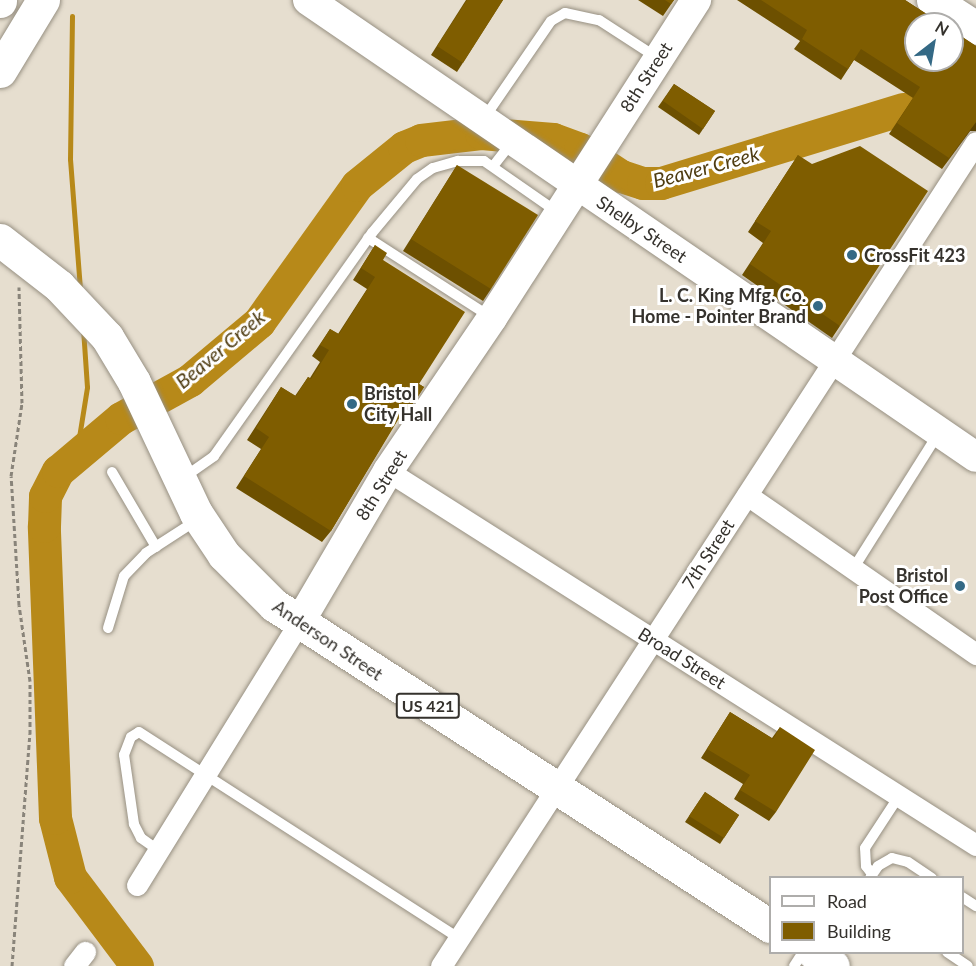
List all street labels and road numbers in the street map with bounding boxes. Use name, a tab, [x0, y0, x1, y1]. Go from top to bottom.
street label: 8th Street	[615, 38, 677, 116]
street label: Shelby Street	[593, 191, 691, 267]
street label: 8th Street	[351, 446, 411, 524]
street label: 7th Street	[677, 515, 739, 593]
street label: Anderson Street	[269, 595, 387, 685]
street label: Broad Street	[634, 623, 730, 693]
road number: US 421	[395, 693, 461, 719]

